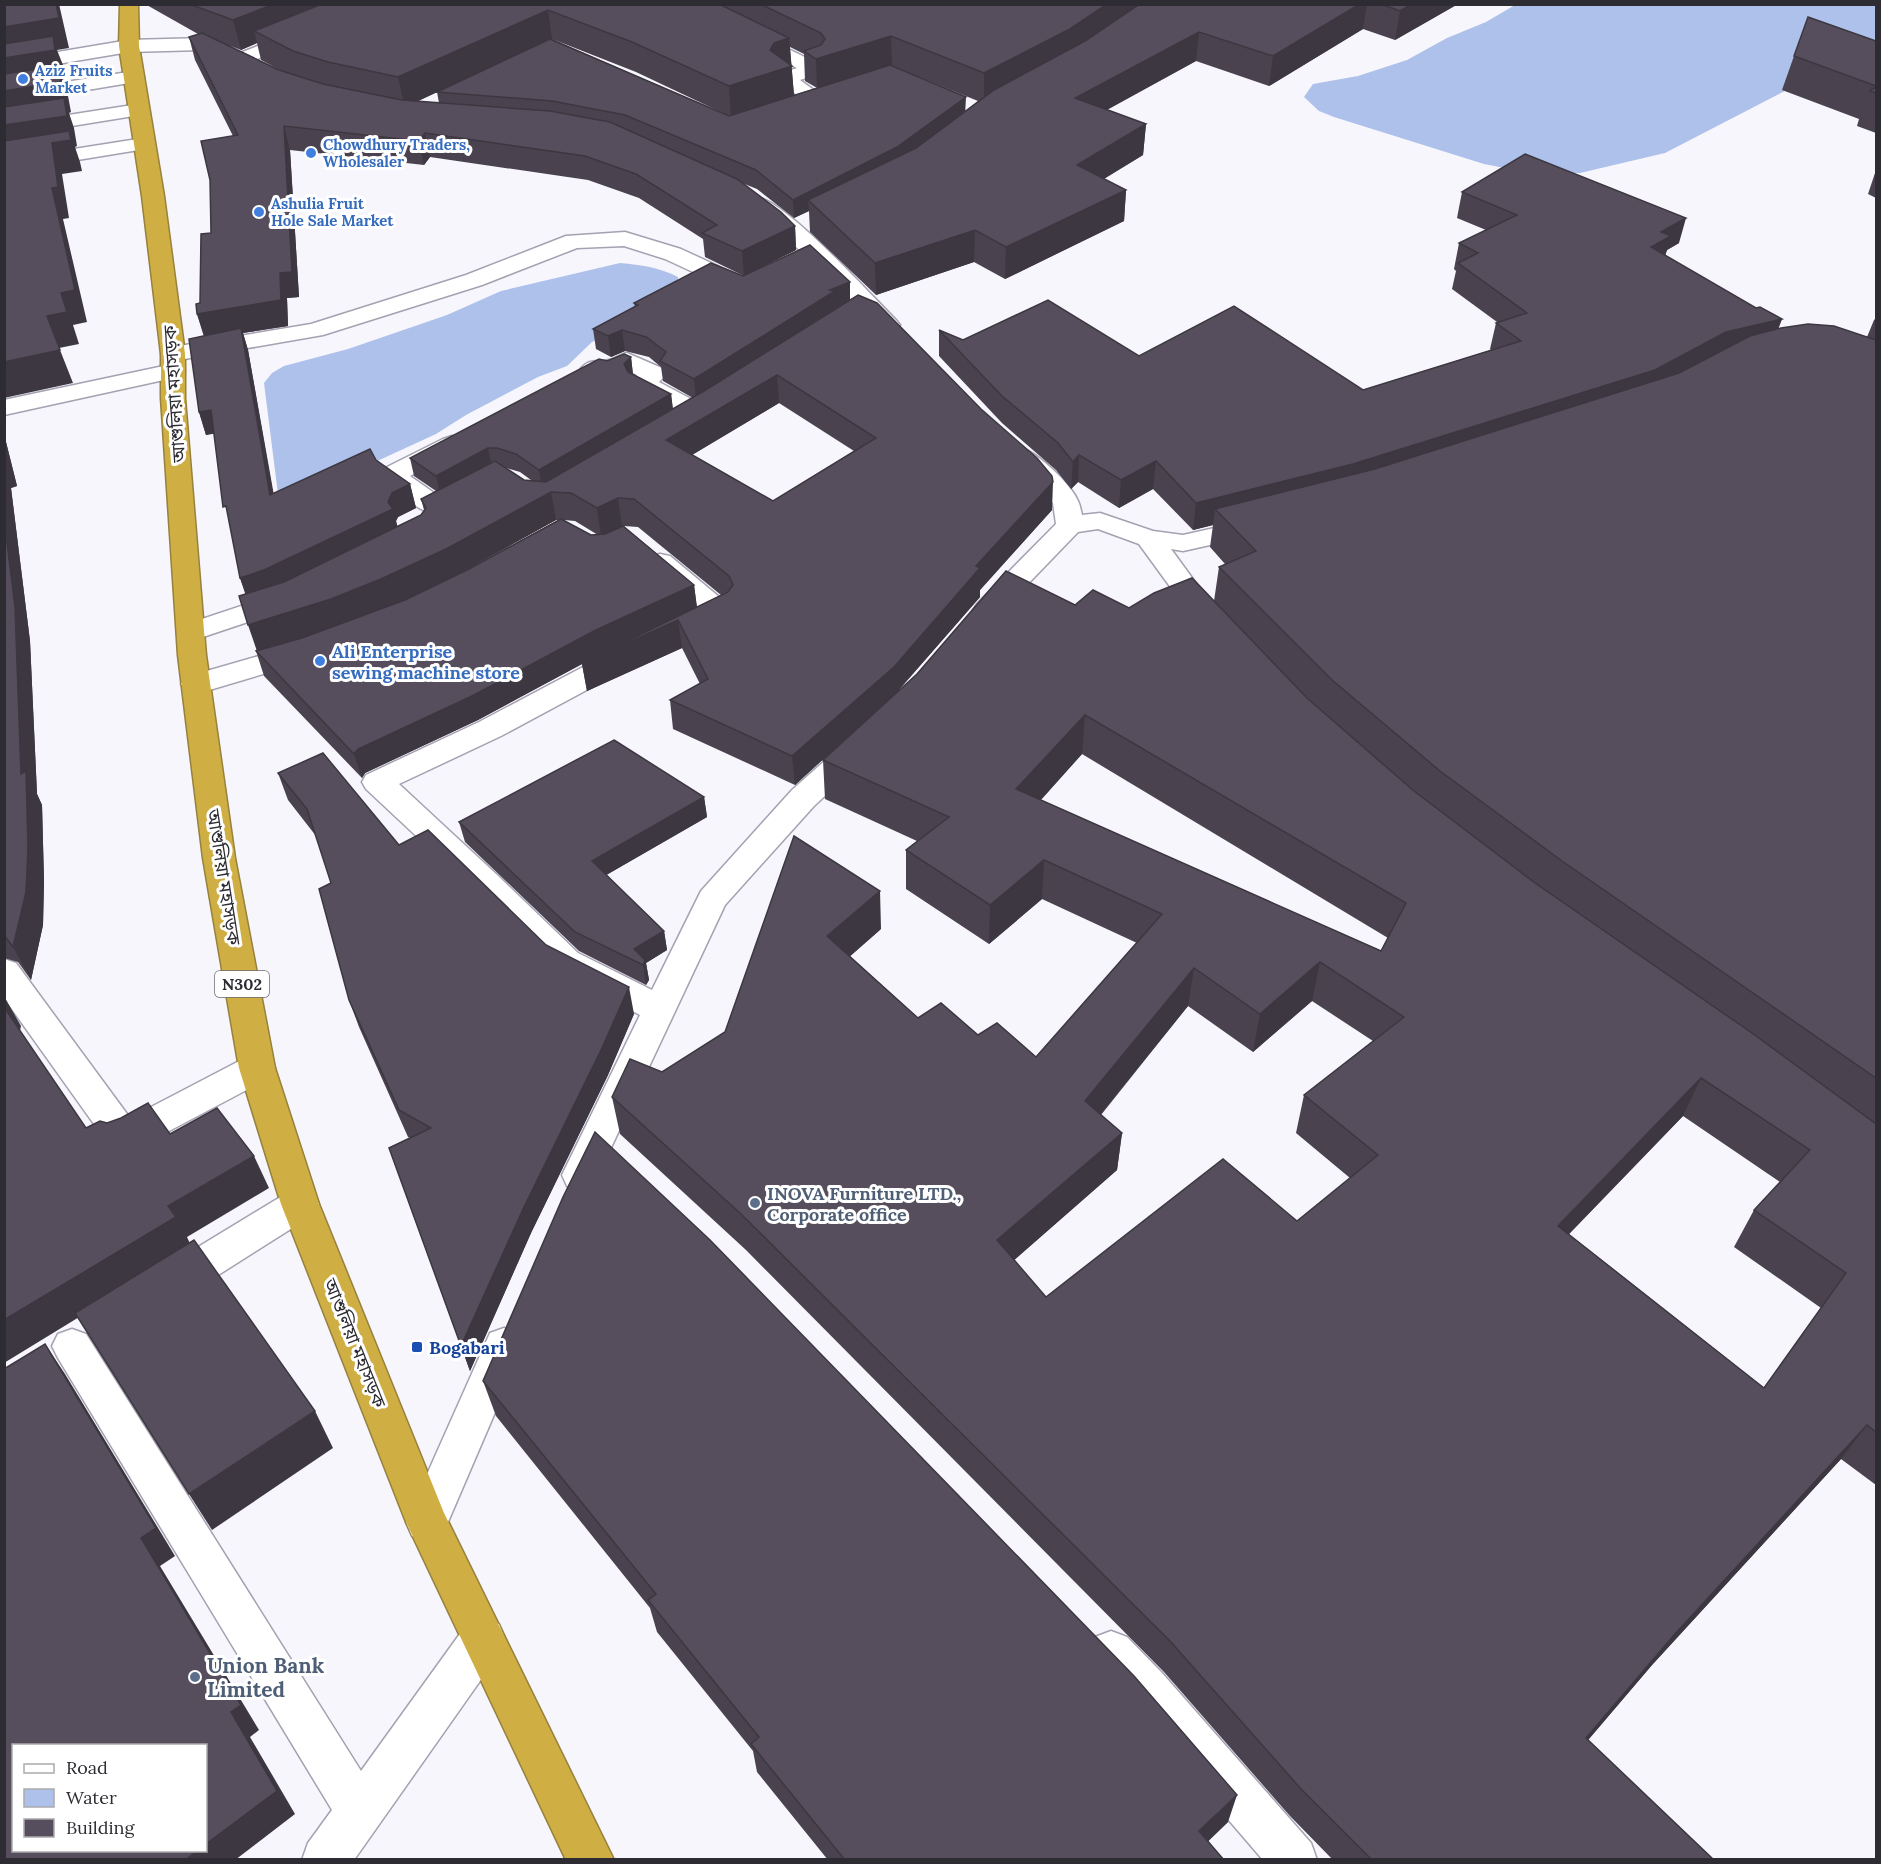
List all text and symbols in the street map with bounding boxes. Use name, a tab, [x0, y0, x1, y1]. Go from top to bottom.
place label: Aziz Fruits Market	[35, 61, 113, 97]
marker: Aziz Fruits Market	[16, 72, 30, 86]
place label: Chowdhury Traders, Wholesaler	[323, 135, 470, 171]
marker: Chowdhury Traders, Wholesaler	[304, 146, 318, 160]
place label: Ashulia Fruit Hole Sale Market	[271, 194, 394, 230]
marker: Ashulia Fruit Hole Sale Market	[252, 205, 266, 219]
street label: আশুলিয়া মহাসড়ক	[158, 324, 190, 464]
place label: Ali Enterprise sewing machine store	[332, 640, 520, 684]
marker: Ali Enterprise sewing machine store	[313, 654, 327, 668]
street label: আশুলিয়া মহাসড়ক	[202, 806, 246, 947]
road number: N302	[215, 971, 269, 997]
place label: INOVA Furniture LTD., Corporate office	[767, 1182, 961, 1226]
marker: INOVA Furniture LTD., Corporate office	[748, 1196, 762, 1210]
street label: আশুলিয়া মহাসড়ক	[318, 1274, 392, 1411]
place label: Bogabari	[429, 1336, 505, 1359]
marker: Bogabari	[410, 1340, 424, 1354]
place label: Union Bank Limited	[207, 1652, 325, 1703]
marker: Union Bank Limited	[188, 1670, 202, 1684]
legend	[12, 1744, 207, 1852]
text: Road	[66, 1756, 108, 1779]
text: Water	[66, 1786, 117, 1809]
text: Building	[66, 1816, 136, 1839]

